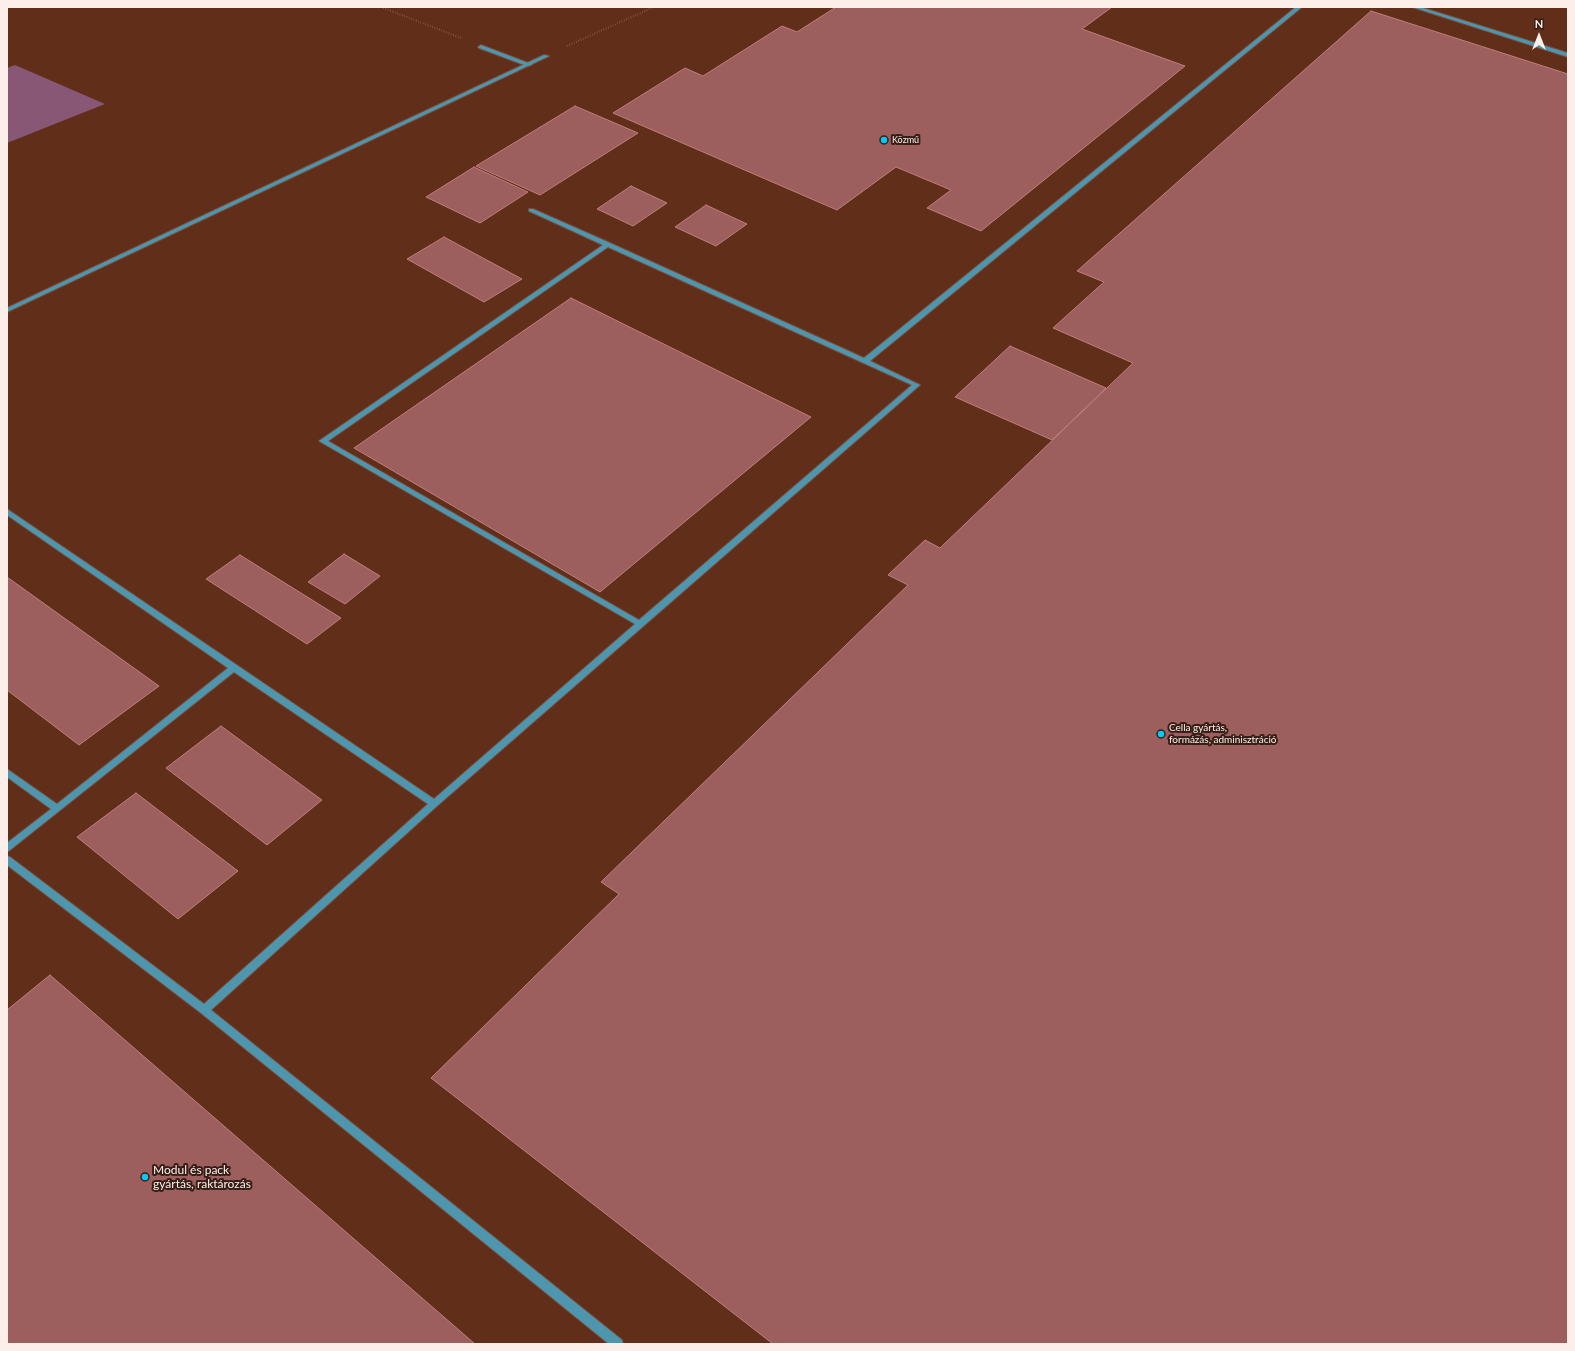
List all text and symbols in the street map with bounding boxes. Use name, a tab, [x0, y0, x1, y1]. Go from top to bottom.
north arrow	[1519, 16, 1559, 56]
text: N	[1535, 17, 1543, 30]
marker: Közmű	[879, 135, 889, 145]
place label: Közmű	[892, 135, 919, 145]
place label: Cella gyártás, formázás, adminisztráció	[1169, 722, 1276, 746]
marker: Cella gyártás, formázás, adminisztráció	[1156, 729, 1166, 739]
place label: Modul és pack gyártás, raktározás	[153, 1163, 251, 1191]
marker: Modul és pack gyártás, raktározás	[140, 1172, 150, 1182]

